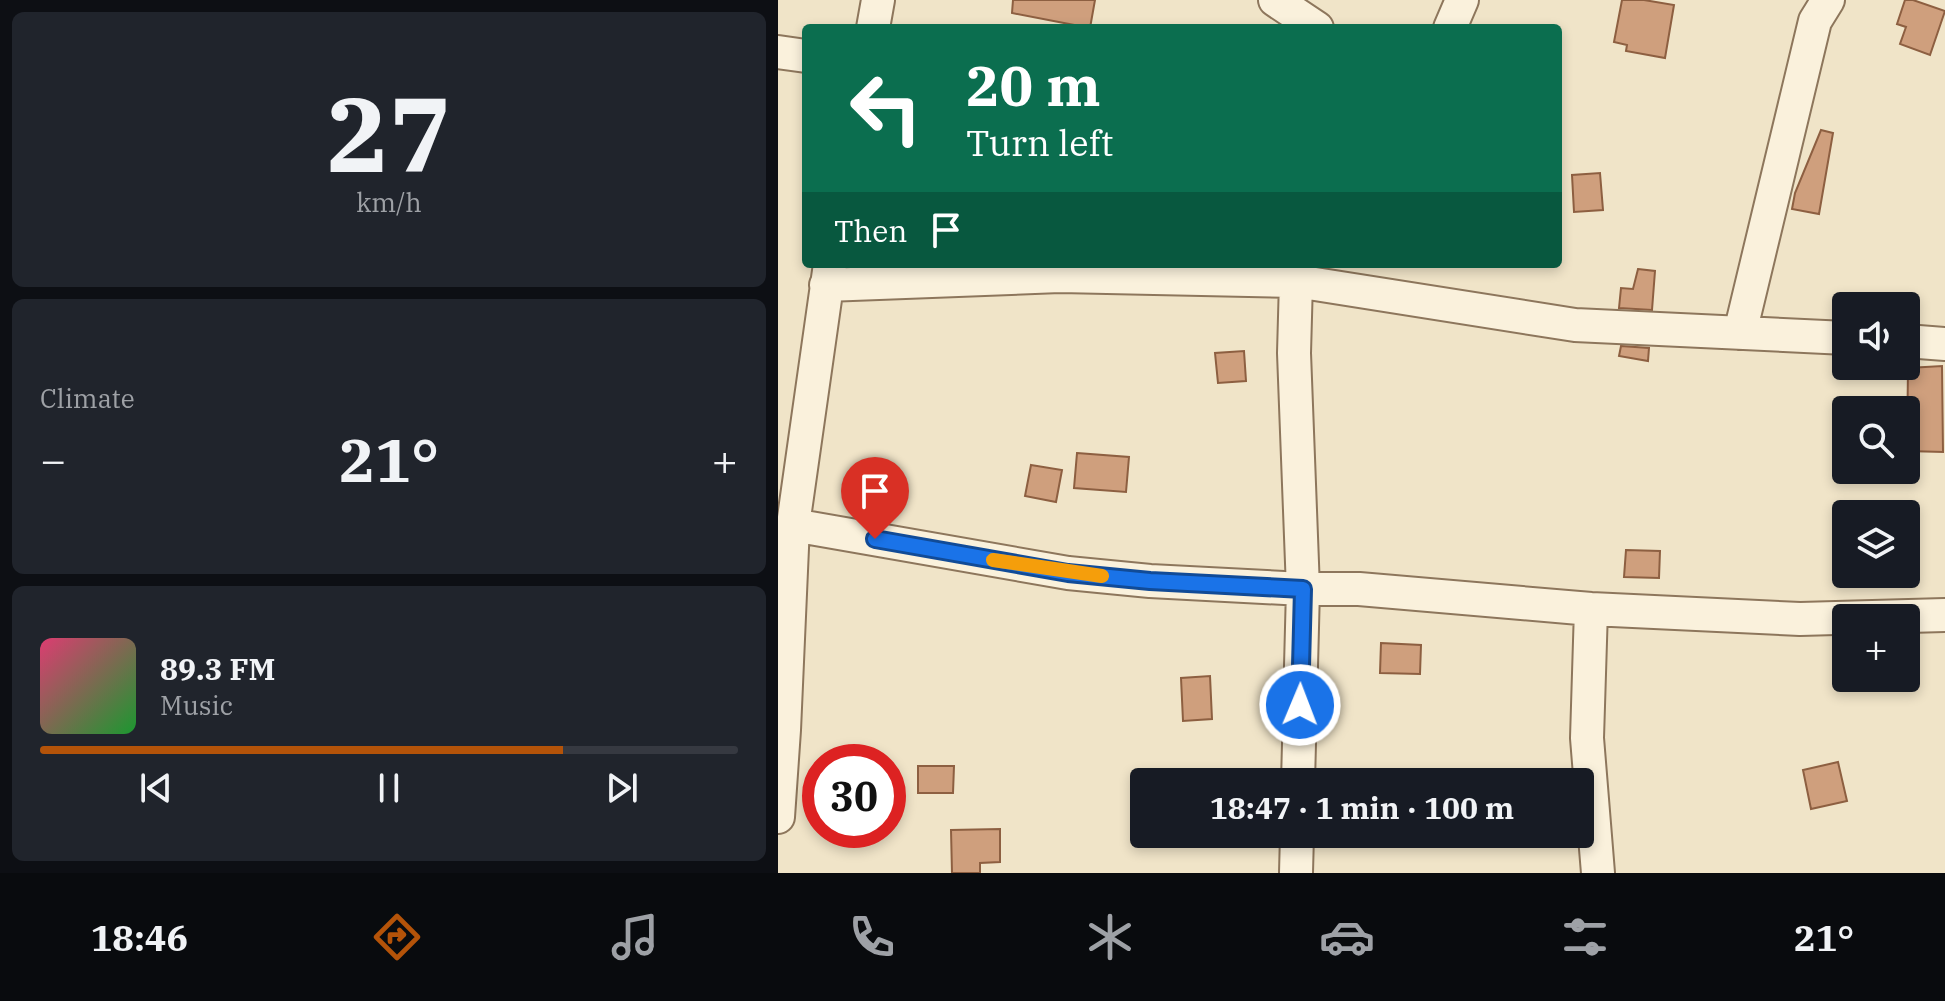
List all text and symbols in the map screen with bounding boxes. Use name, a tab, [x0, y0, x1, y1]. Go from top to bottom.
text: 20 m	[966, 49, 1101, 121]
icon: left	[834, 56, 938, 160]
text: 27	[327, 65, 451, 201]
text: Turn left	[966, 119, 1113, 166]
text: km/h	[356, 185, 422, 219]
icon: arrive	[924, 208, 968, 252]
text: Then	[834, 211, 908, 250]
map controls	[1832, 292, 1920, 692]
button: sound	[1832, 292, 1920, 380]
text: Climate	[40, 381, 135, 415]
button: search	[1832, 396, 1920, 484]
text: 21°	[339, 420, 439, 499]
text: −	[40, 431, 66, 488]
text: +	[712, 431, 738, 488]
pin	[841, 457, 909, 539]
icon: arrive	[853, 469, 897, 513]
button: layers	[1832, 500, 1920, 588]
button: +	[1832, 604, 1920, 692]
text: 89.3 FM	[160, 649, 275, 688]
position arrow	[1258, 663, 1342, 747]
text: Music	[160, 688, 233, 722]
speed limit sign: 30	[802, 744, 906, 848]
icon: previous	[134, 766, 178, 810]
icon: pause	[367, 766, 411, 810]
icon: next	[600, 766, 644, 810]
text: 18:47 · 1 min · 100 m	[1210, 788, 1514, 827]
icon: directions	[369, 909, 425, 965]
icon: music	[607, 909, 663, 965]
icon: phone	[844, 909, 900, 965]
icon: climate	[1082, 909, 1138, 965]
icon: car	[1319, 909, 1375, 965]
icon: filters	[1557, 909, 1613, 965]
text: 18:46	[91, 914, 188, 961]
text: 21°	[1794, 914, 1854, 961]

